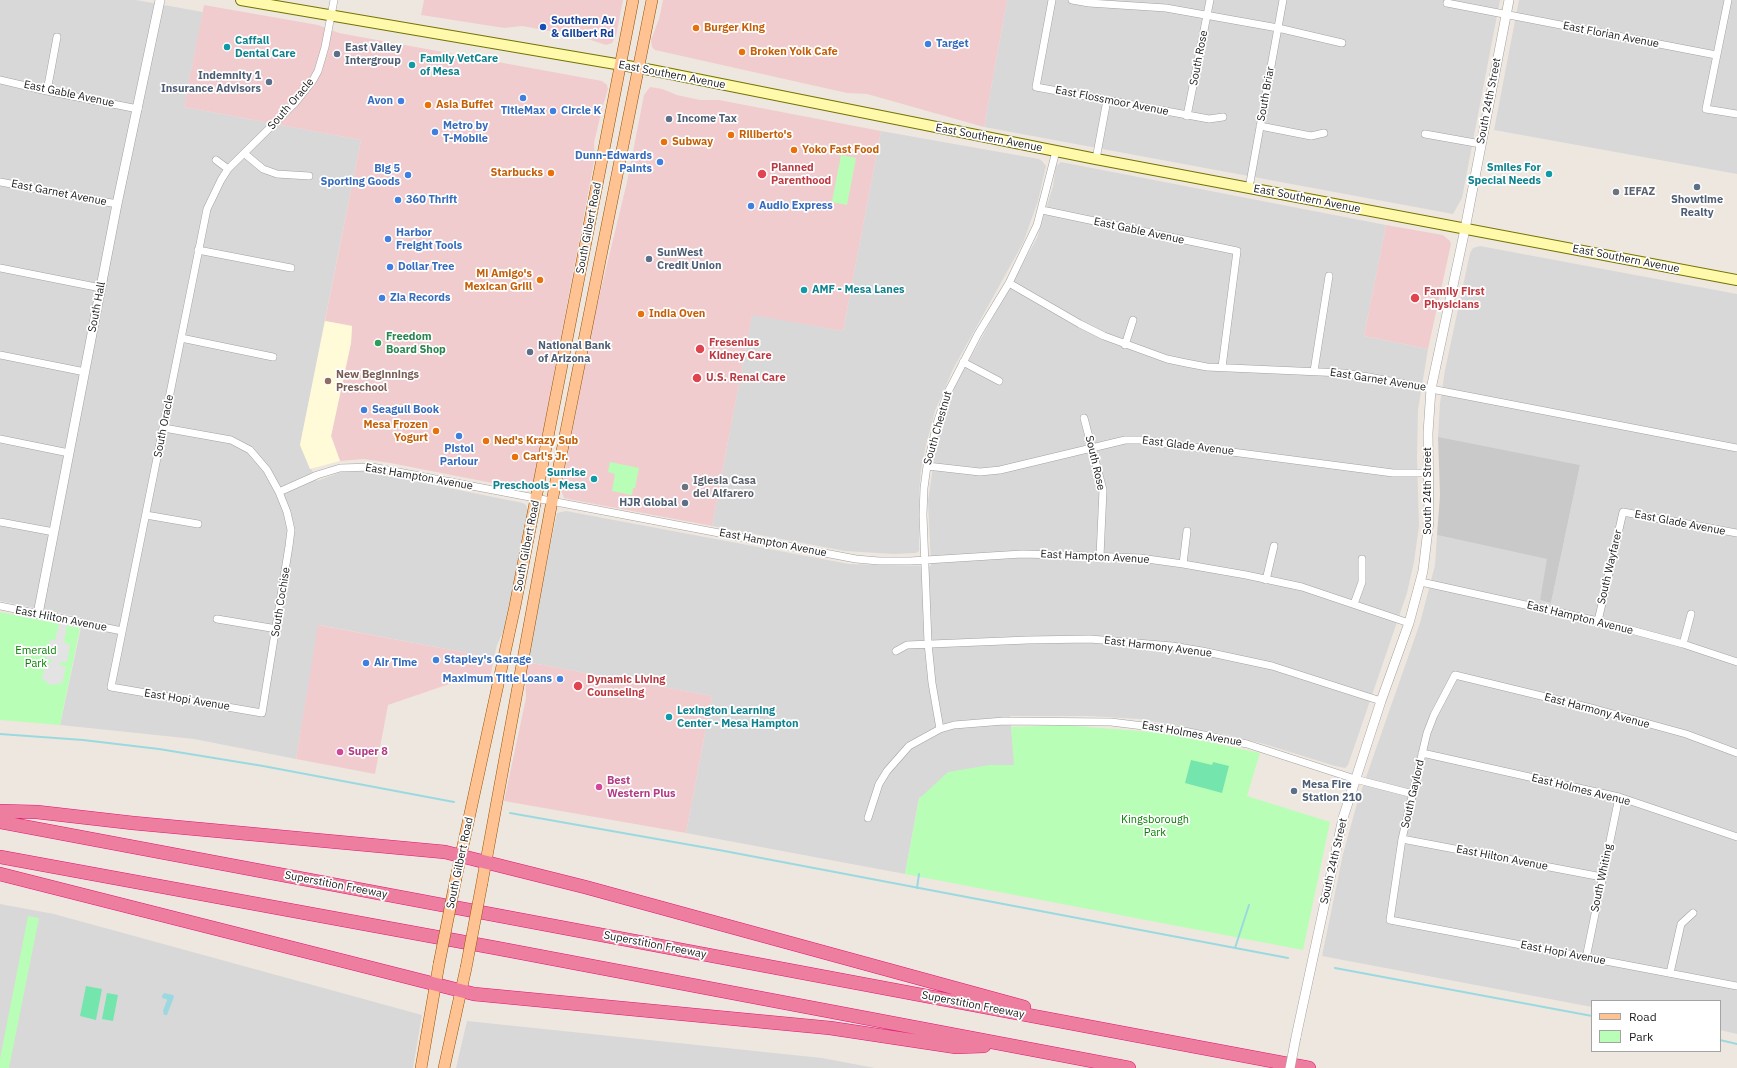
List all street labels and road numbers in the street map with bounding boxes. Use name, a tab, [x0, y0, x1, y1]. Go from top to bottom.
street label: East Florian Avenue	[1562, 19, 1660, 51]
street label: South Rose	[1187, 29, 1211, 87]
street label: South 24th Street	[1474, 57, 1504, 145]
street label: East Southern Avenue	[617, 58, 727, 92]
street label: South Briar	[1255, 66, 1277, 122]
street label: South Oracle	[265, 76, 317, 132]
street label: East Gable Avenue	[22, 78, 116, 110]
street label: East Flossmoor Avenue	[1054, 84, 1170, 118]
street label: East Southern Avenue	[934, 121, 1044, 155]
street label: East Garnet Avenue	[10, 177, 108, 209]
street label: South Gilbert Road	[574, 181, 604, 275]
street label: East Southern Avenue	[1252, 182, 1362, 216]
street label: East Gable Avenue	[1092, 215, 1186, 247]
street label: East Southern Avenue	[1571, 242, 1681, 276]
street label: South Hall	[86, 281, 108, 333]
street label: East Garnet Avenue	[1329, 366, 1427, 394]
street label: South Chestnut	[921, 390, 955, 466]
street label: South Oracle	[151, 393, 177, 459]
street label: South Rose	[1082, 434, 1108, 492]
street label: East Glade Avenue	[1141, 434, 1235, 458]
street label: South 24th Street	[1421, 447, 1435, 535]
street label: East Hampton Avenue	[364, 461, 474, 493]
street label: South Gilbert Road	[512, 499, 542, 593]
street label: East Glade Avenue	[1633, 508, 1727, 538]
street label: East Hampton Avenue	[718, 526, 828, 560]
street label: South Wayfarer	[1595, 528, 1625, 606]
street label: East Hampton Avenue	[1040, 548, 1150, 566]
street label: South Cochise	[269, 566, 293, 638]
street label: East Hampton Avenue	[1525, 598, 1635, 638]
street label: East Hilton Avenue	[14, 604, 108, 634]
street label: East Harmony Avenue	[1103, 634, 1213, 660]
street label: East Hopi Avenue	[143, 687, 231, 713]
street label: East Harmony Avenue	[1543, 691, 1651, 731]
street label: East Holmes Avenue	[1141, 719, 1243, 749]
street label: South Gaylord	[1399, 758, 1427, 830]
street label: East Holmes Avenue	[1530, 771, 1632, 809]
street label: South Gilbert Road	[444, 816, 476, 910]
street label: South 24th Street	[1318, 817, 1350, 905]
street label: East Hilton Avenue	[1455, 843, 1549, 873]
street label: South Whiting	[1588, 843, 1616, 913]
street label: Superstition Freeway	[284, 869, 388, 901]
street label: Superstition Freeway	[603, 929, 707, 961]
street label: East Hopi Avenue	[1519, 938, 1607, 968]
street label: Superstition Freeway	[921, 989, 1025, 1021]

